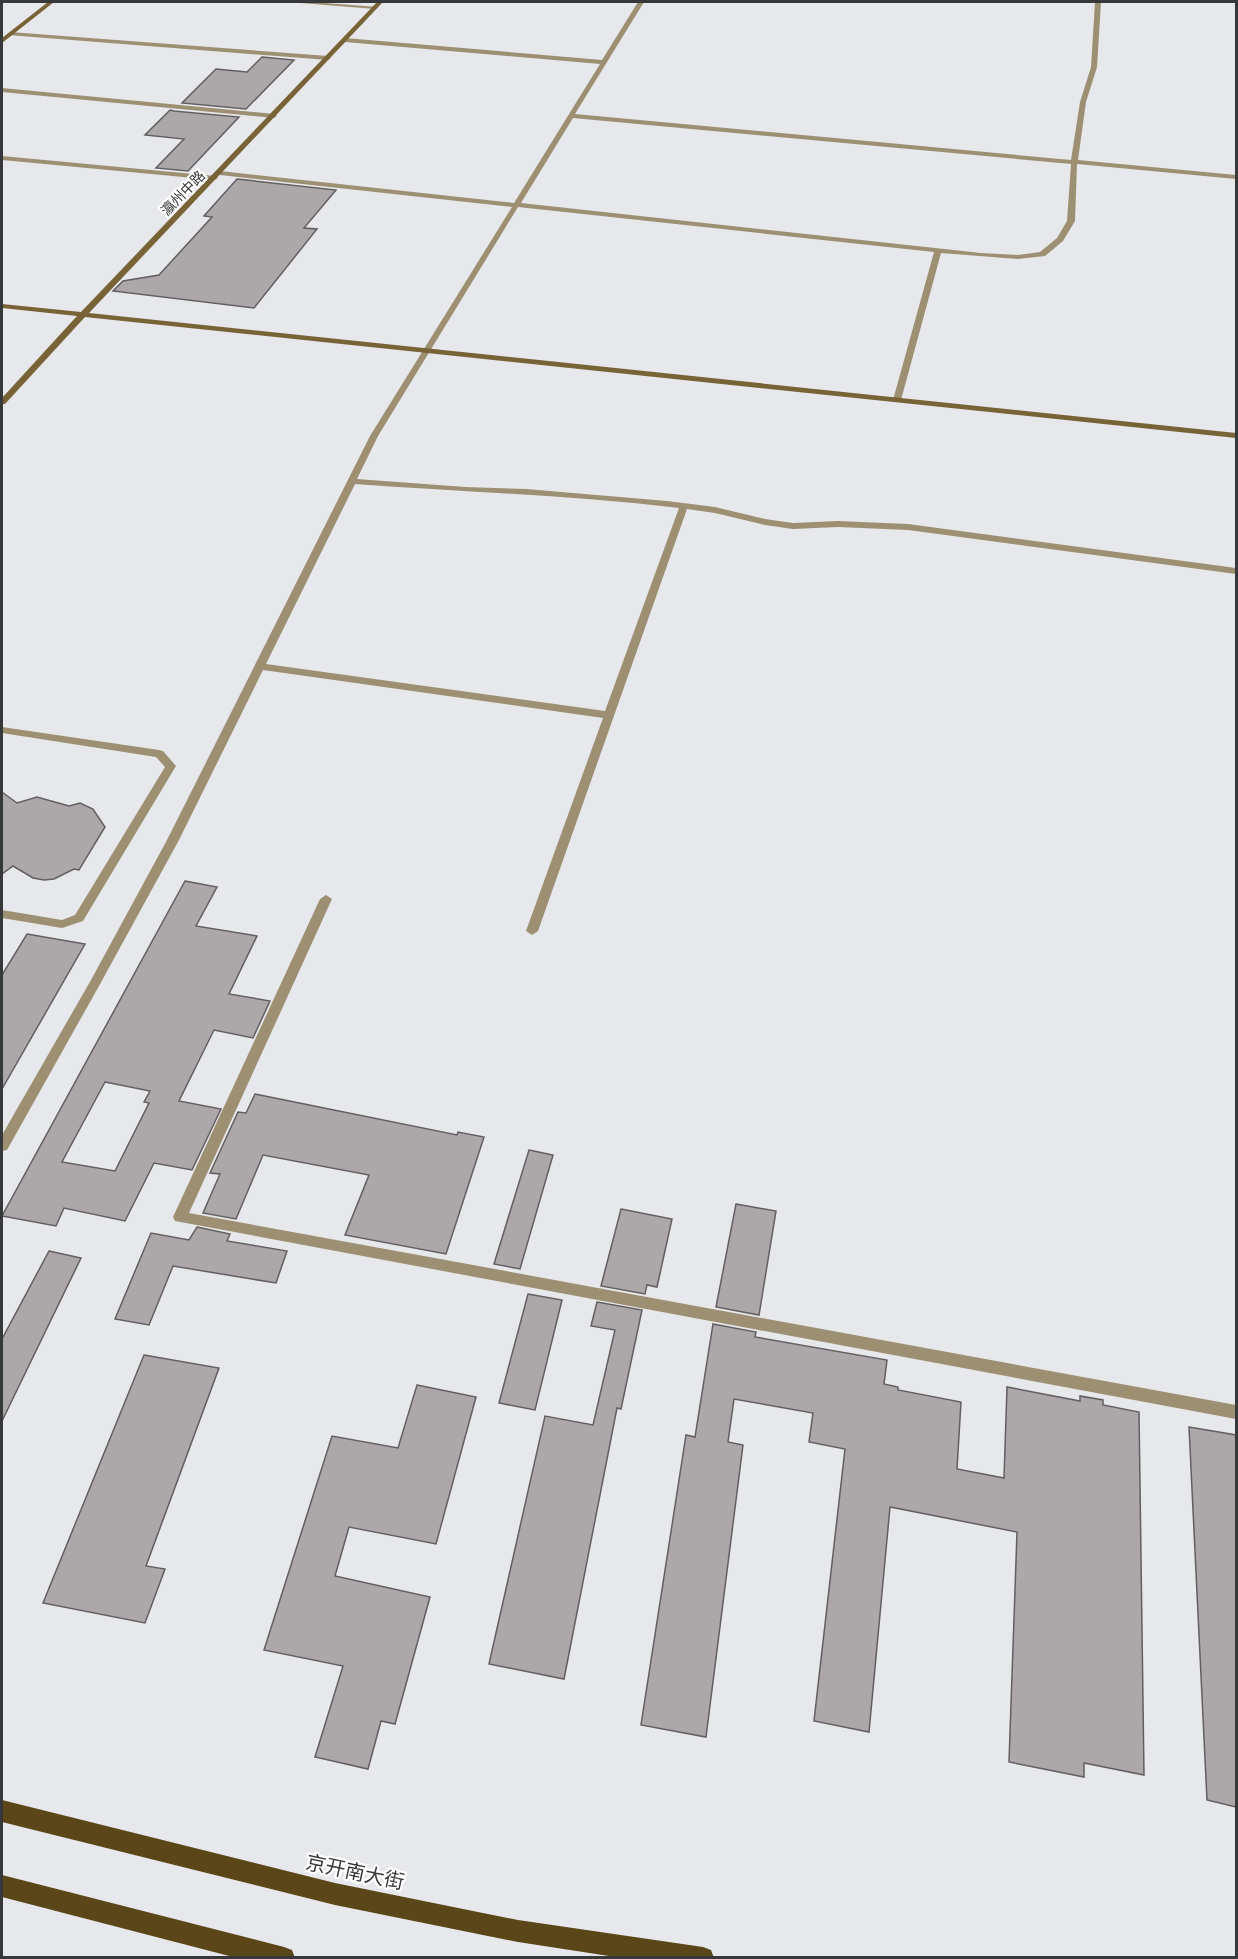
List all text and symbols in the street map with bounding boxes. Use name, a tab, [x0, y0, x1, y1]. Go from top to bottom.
street label: 瀛州中路	[157, 167, 208, 219]
street label: 京开南大街	[304, 1850, 406, 1894]

